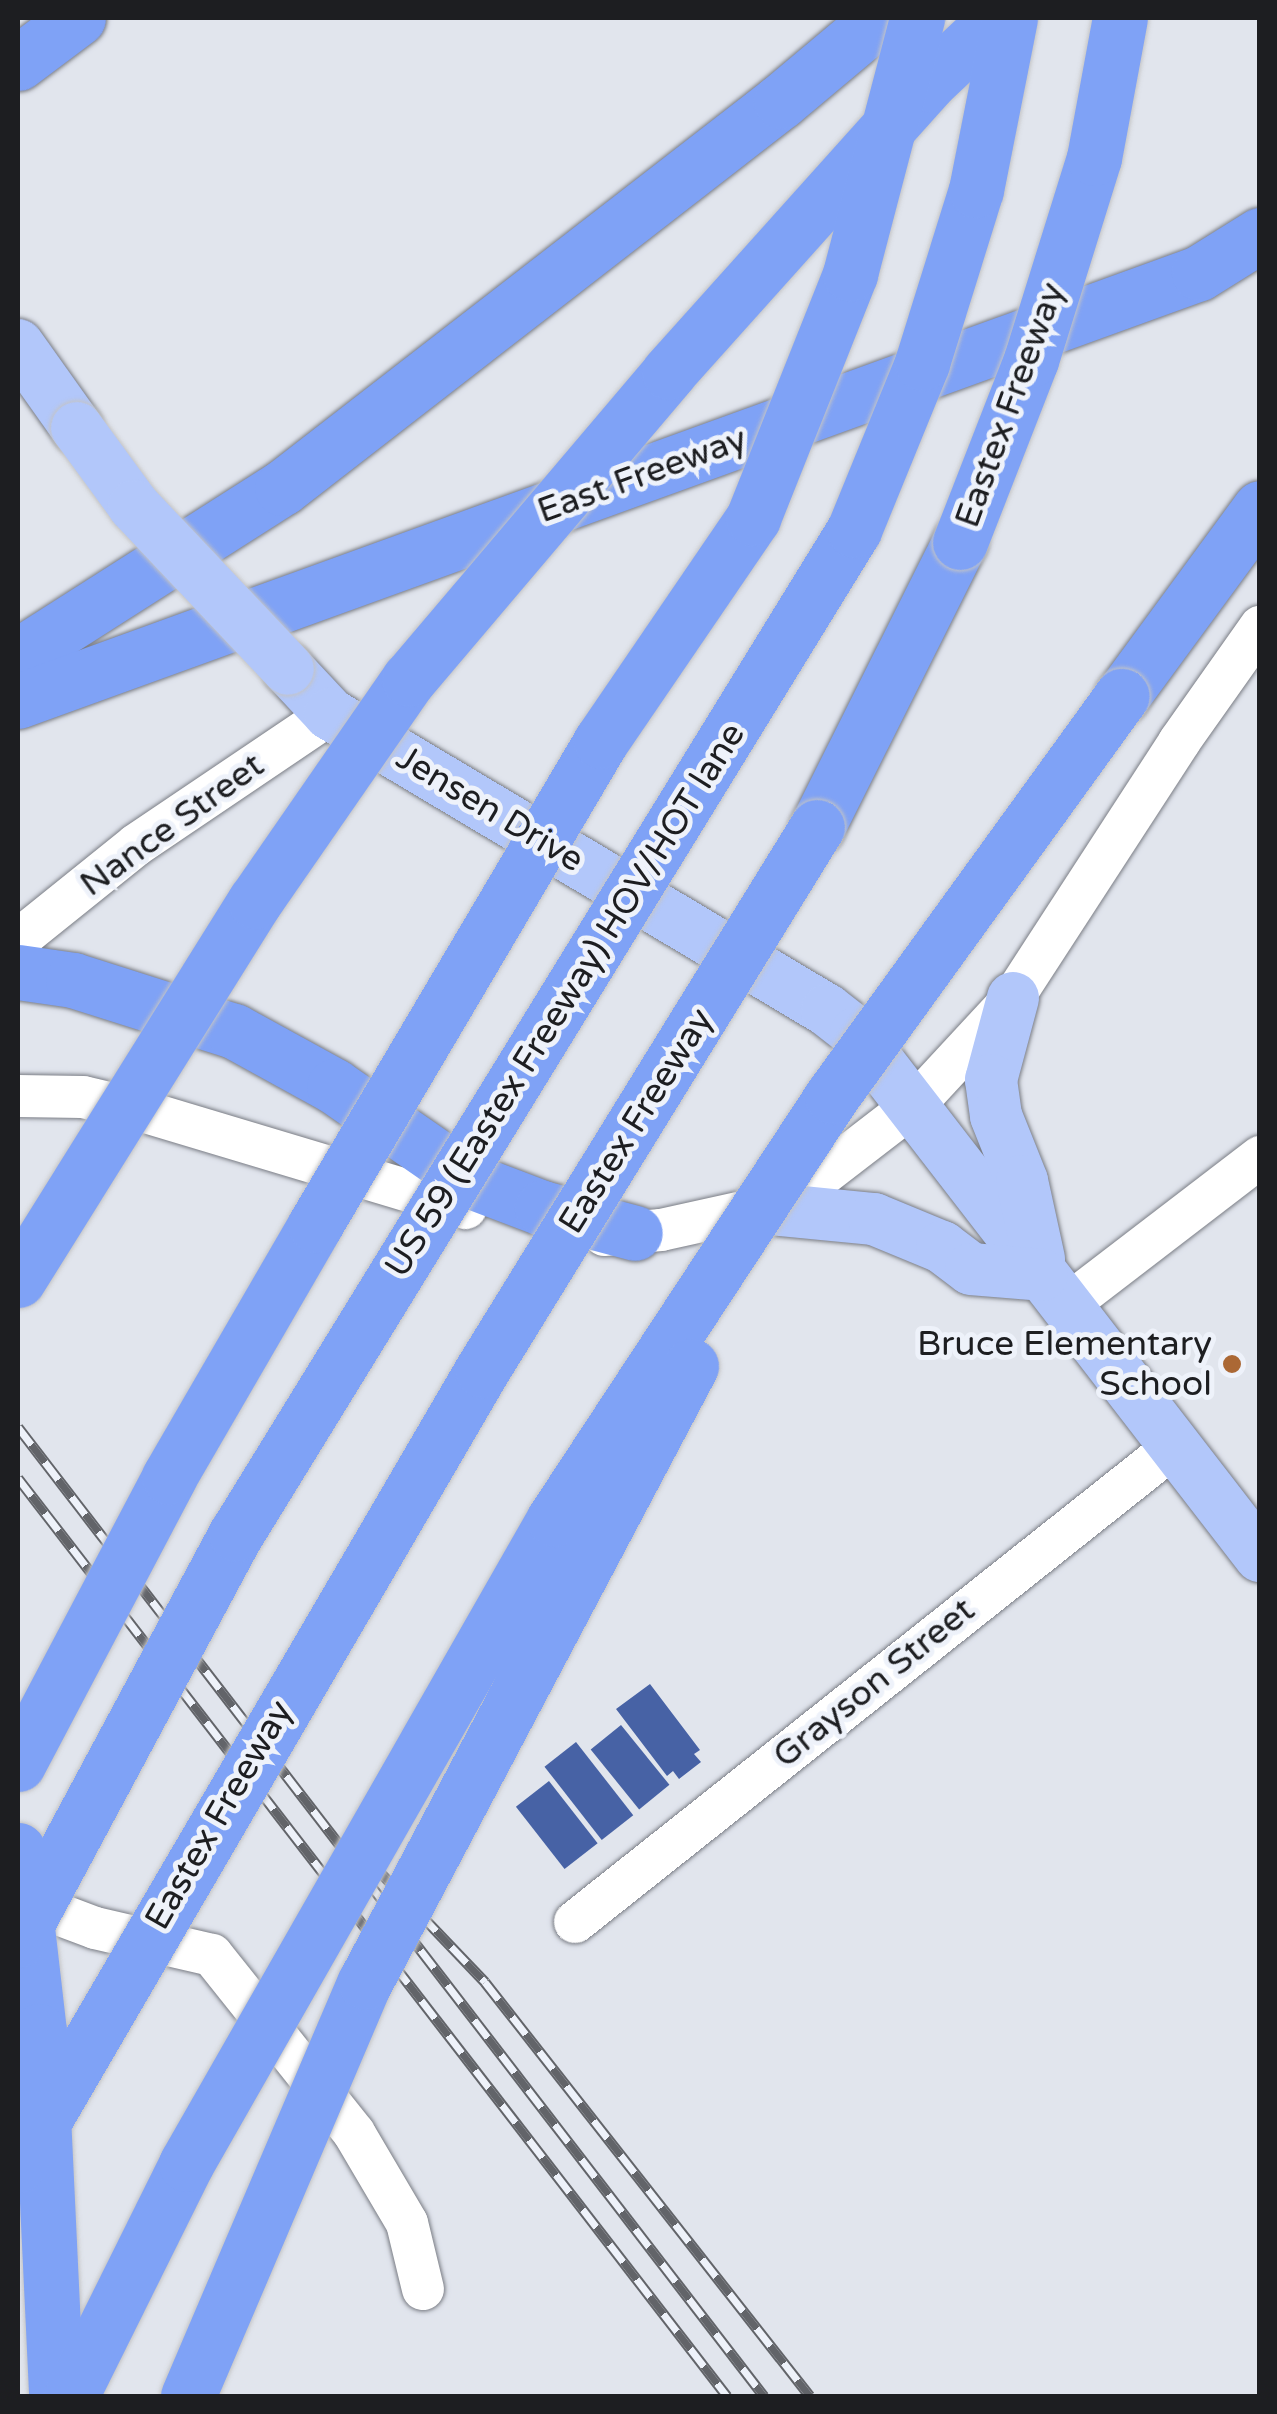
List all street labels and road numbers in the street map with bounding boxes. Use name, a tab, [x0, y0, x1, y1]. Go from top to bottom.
street label: Eastex Freeway	[946, 277, 1074, 533]
street label: East Freeway	[532, 418, 752, 532]
street label: US 59 (Eastex Freeway) HOV/HOT lane	[376, 715, 754, 1285]
street label: Jensen Drive	[389, 737, 591, 881]
street label: Nance Street	[72, 744, 272, 906]
street label: Eastex Freeway	[550, 1001, 722, 1241]
street label: Grayson Street	[765, 1589, 983, 1777]
street label: Eastex Freeway	[136, 1693, 302, 1937]

